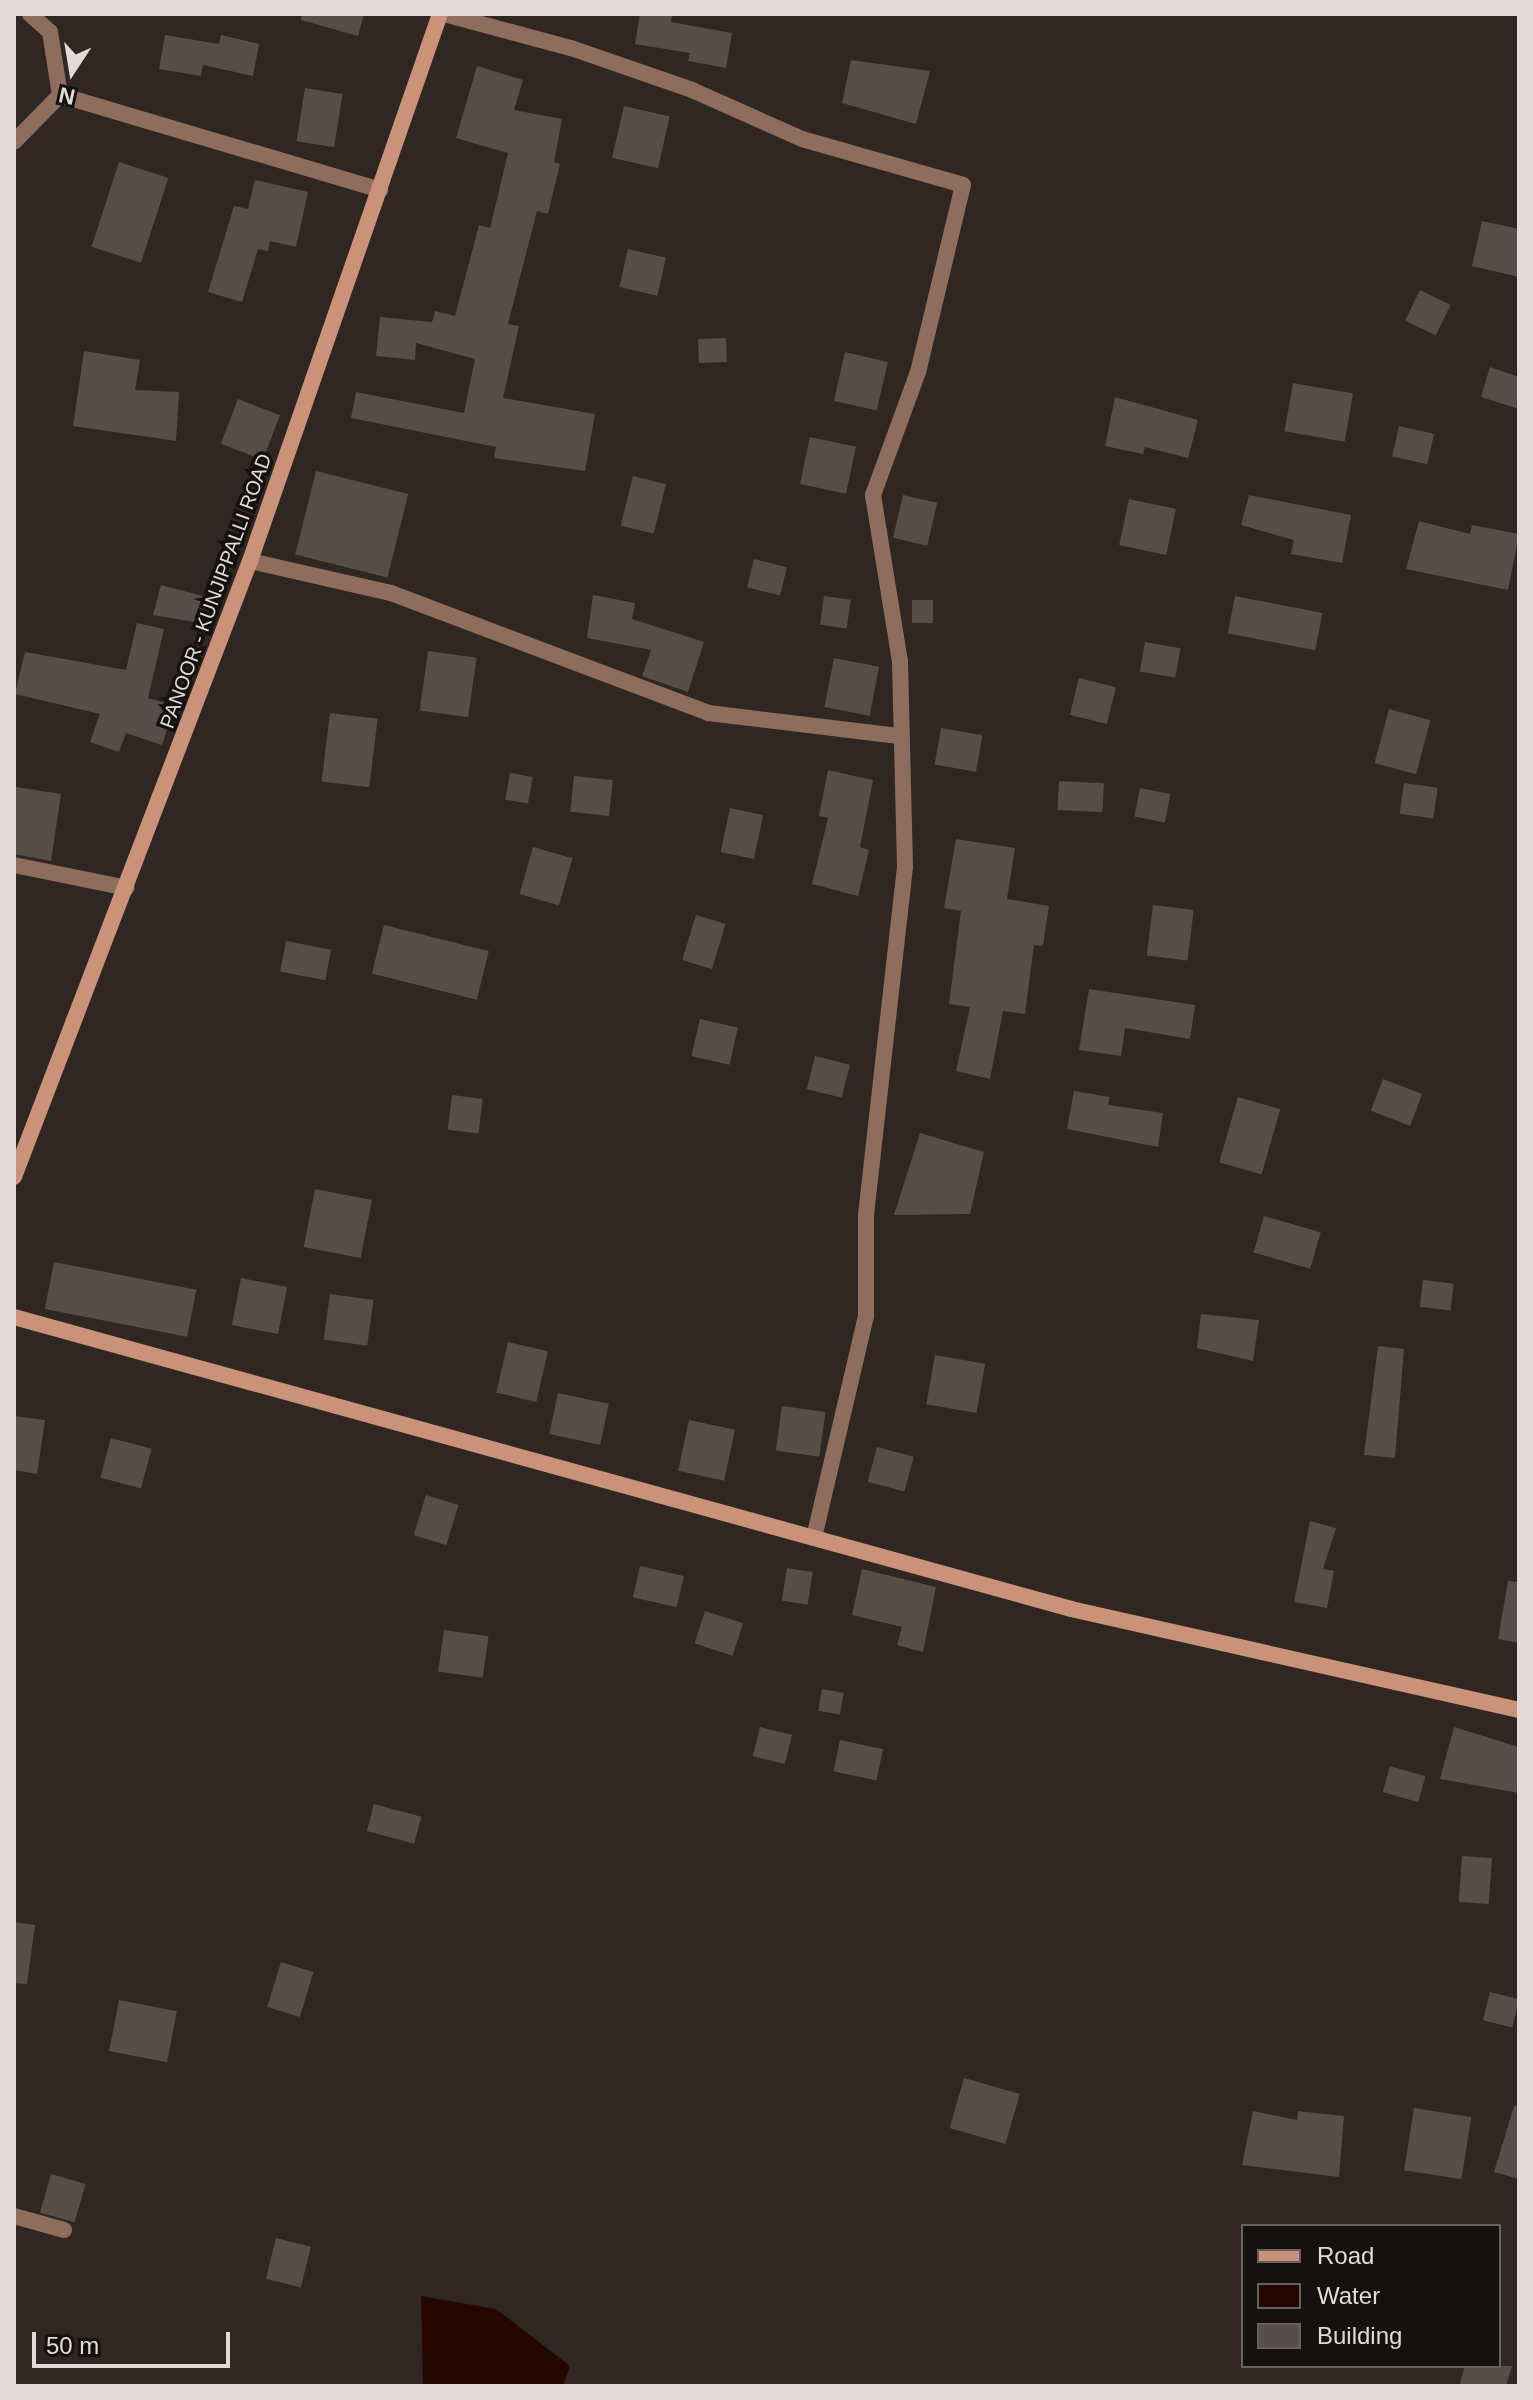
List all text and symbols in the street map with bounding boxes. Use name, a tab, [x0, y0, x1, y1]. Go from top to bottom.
north arrow	[32, 32, 112, 112]
text: N	[57, 82, 77, 110]
street label: PANOOR - KUNJIPPALLI ROAD	[155, 450, 277, 732]
legend	[1241, 2224, 1501, 2368]
text: Road	[1317, 2242, 1374, 2269]
text: Water	[1317, 2282, 1380, 2309]
scale bar	[36, 2316, 234, 2366]
text: Building	[1317, 2322, 1402, 2349]
text: 50 m	[46, 2332, 99, 2359]

